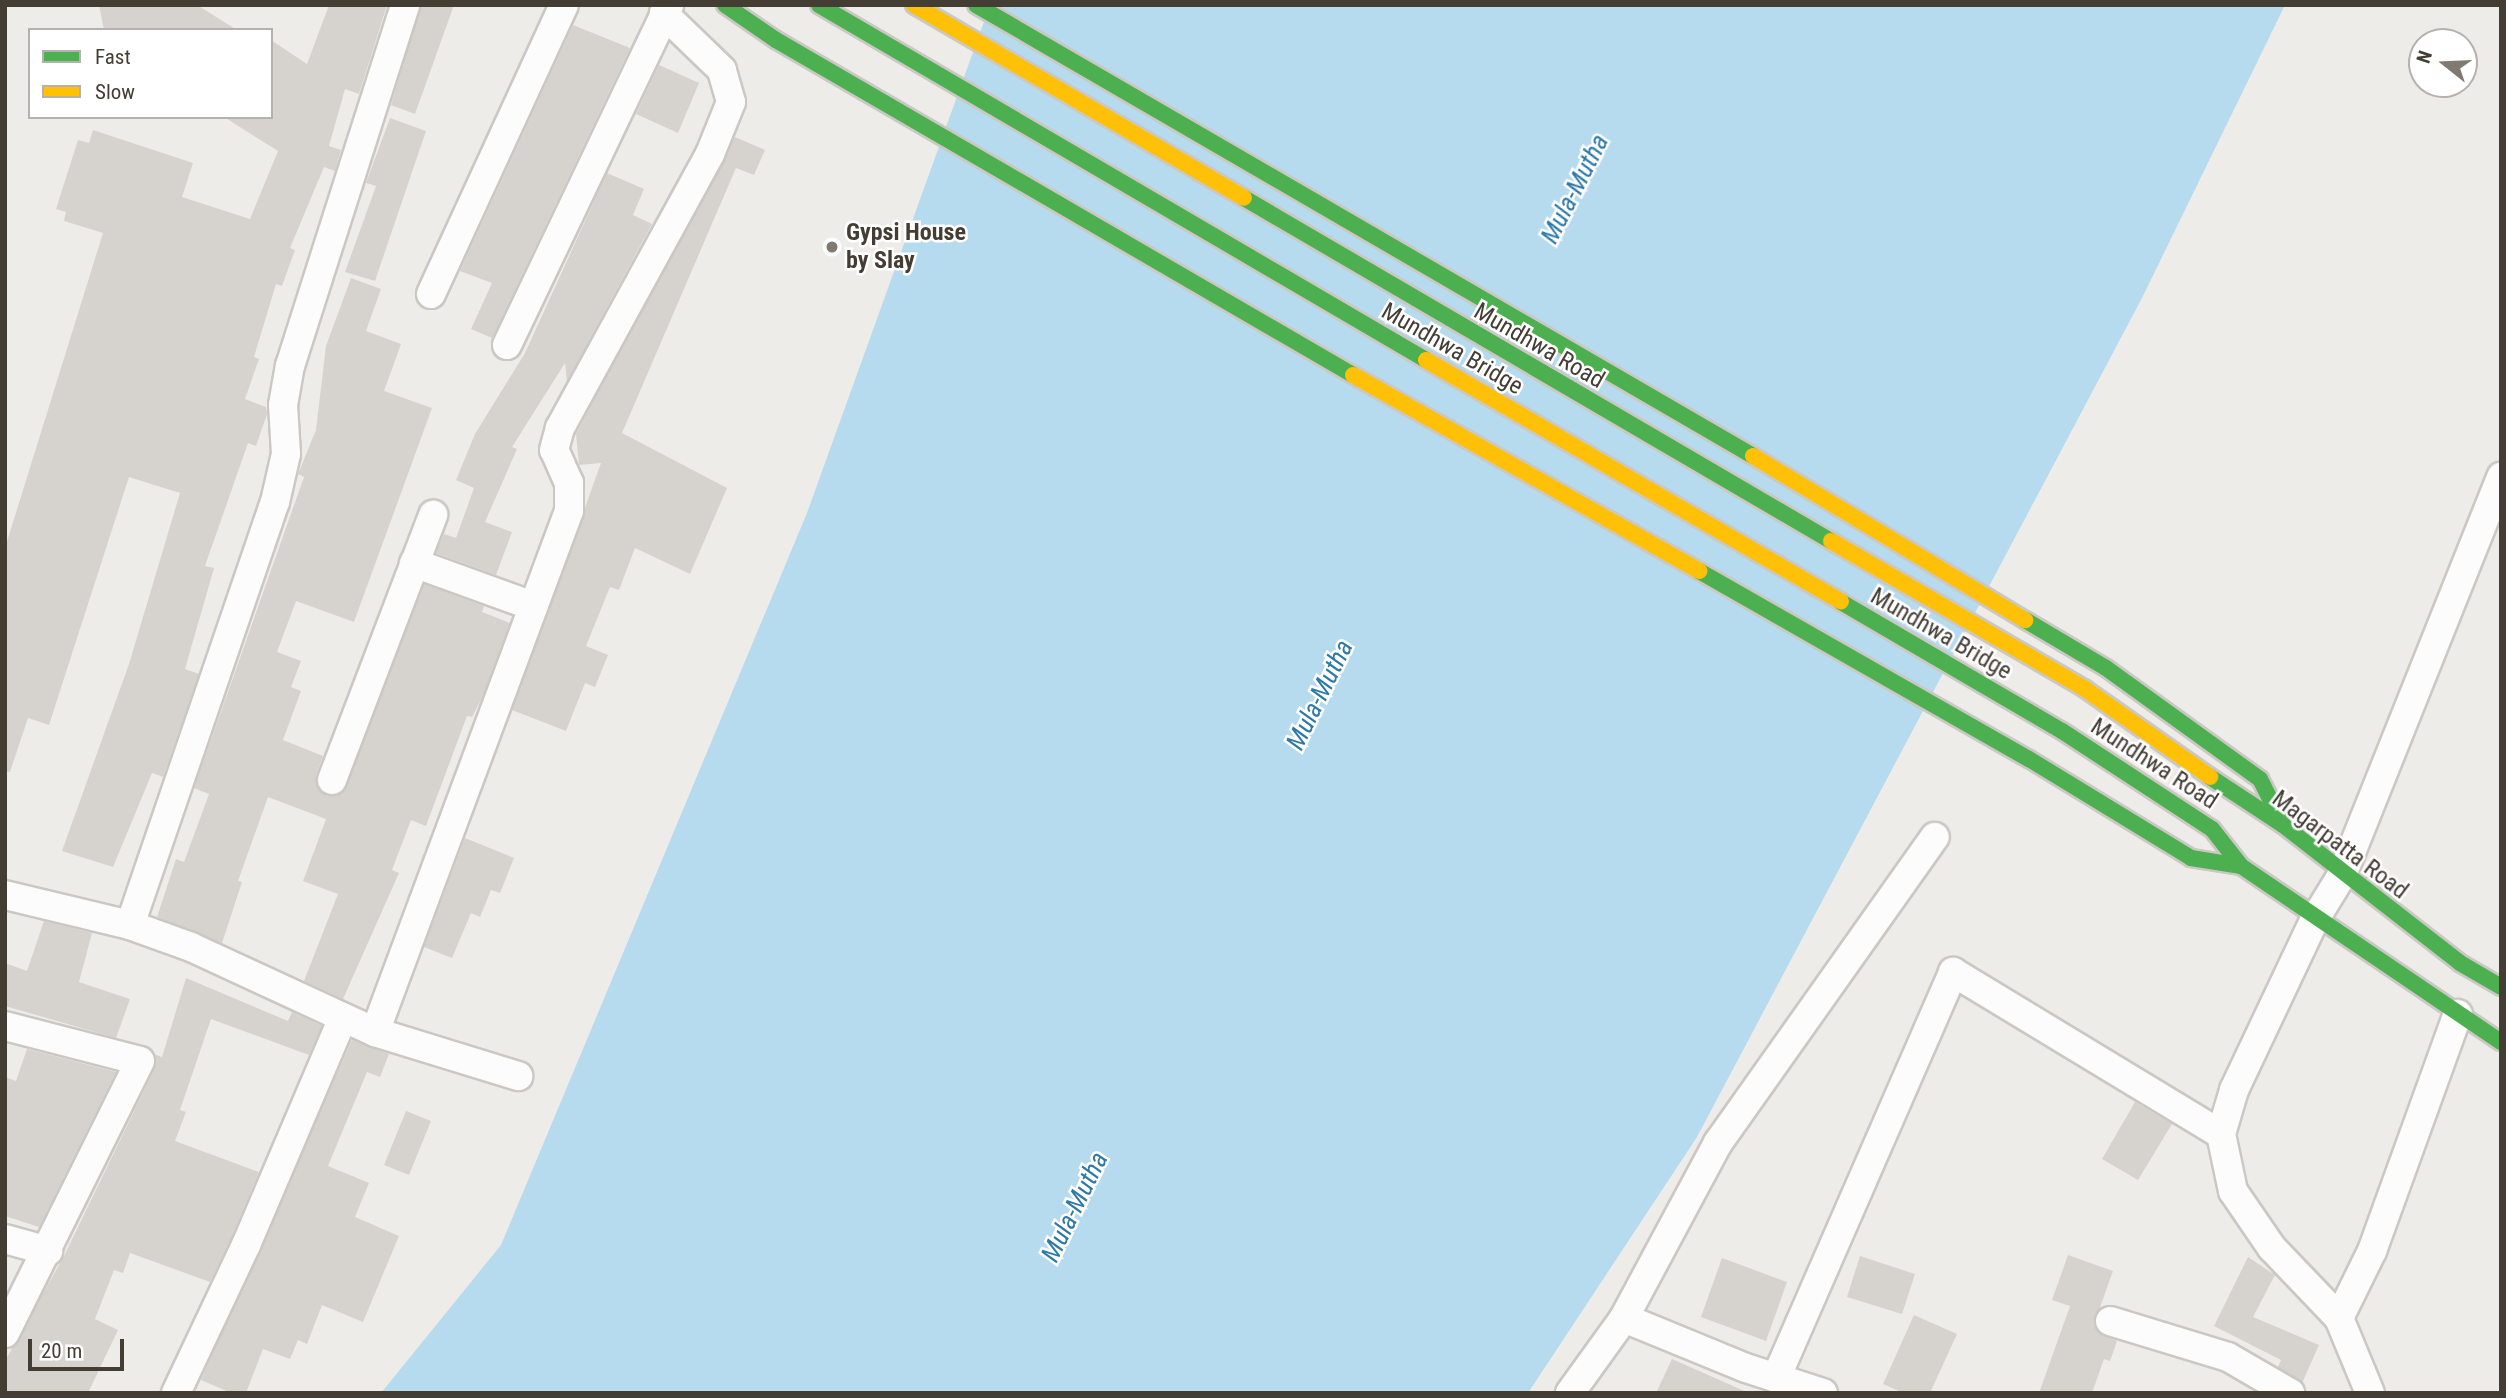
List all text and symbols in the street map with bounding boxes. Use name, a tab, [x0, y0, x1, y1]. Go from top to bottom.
legend	[28, 28, 273, 119]
north arrow	[2408, 28, 2478, 98]
text: Fast	[95, 45, 131, 69]
text: N	[2412, 48, 2437, 66]
text: Slow	[95, 80, 135, 104]
water label: Mula-Mutha	[1534, 129, 1616, 249]
place label: Gypsi House by Slay	[846, 219, 966, 275]
marker: Gypsi House by Slay	[824, 239, 840, 255]
street label: Mundhwa Bridge	[1376, 297, 1528, 401]
street label: Mundhwa Road	[1469, 297, 1609, 395]
street label: Mundhwa Bridge	[1865, 582, 2017, 686]
water label: Mula-Mutha	[1280, 635, 1360, 755]
street label: Mundhwa Road	[2085, 712, 2223, 816]
street label: Magarpatta Road	[2266, 784, 2414, 906]
water label: Mula-Mutha	[1035, 1147, 1115, 1267]
scale bar	[32, 1324, 128, 1368]
text: 20 m	[41, 1339, 82, 1363]

